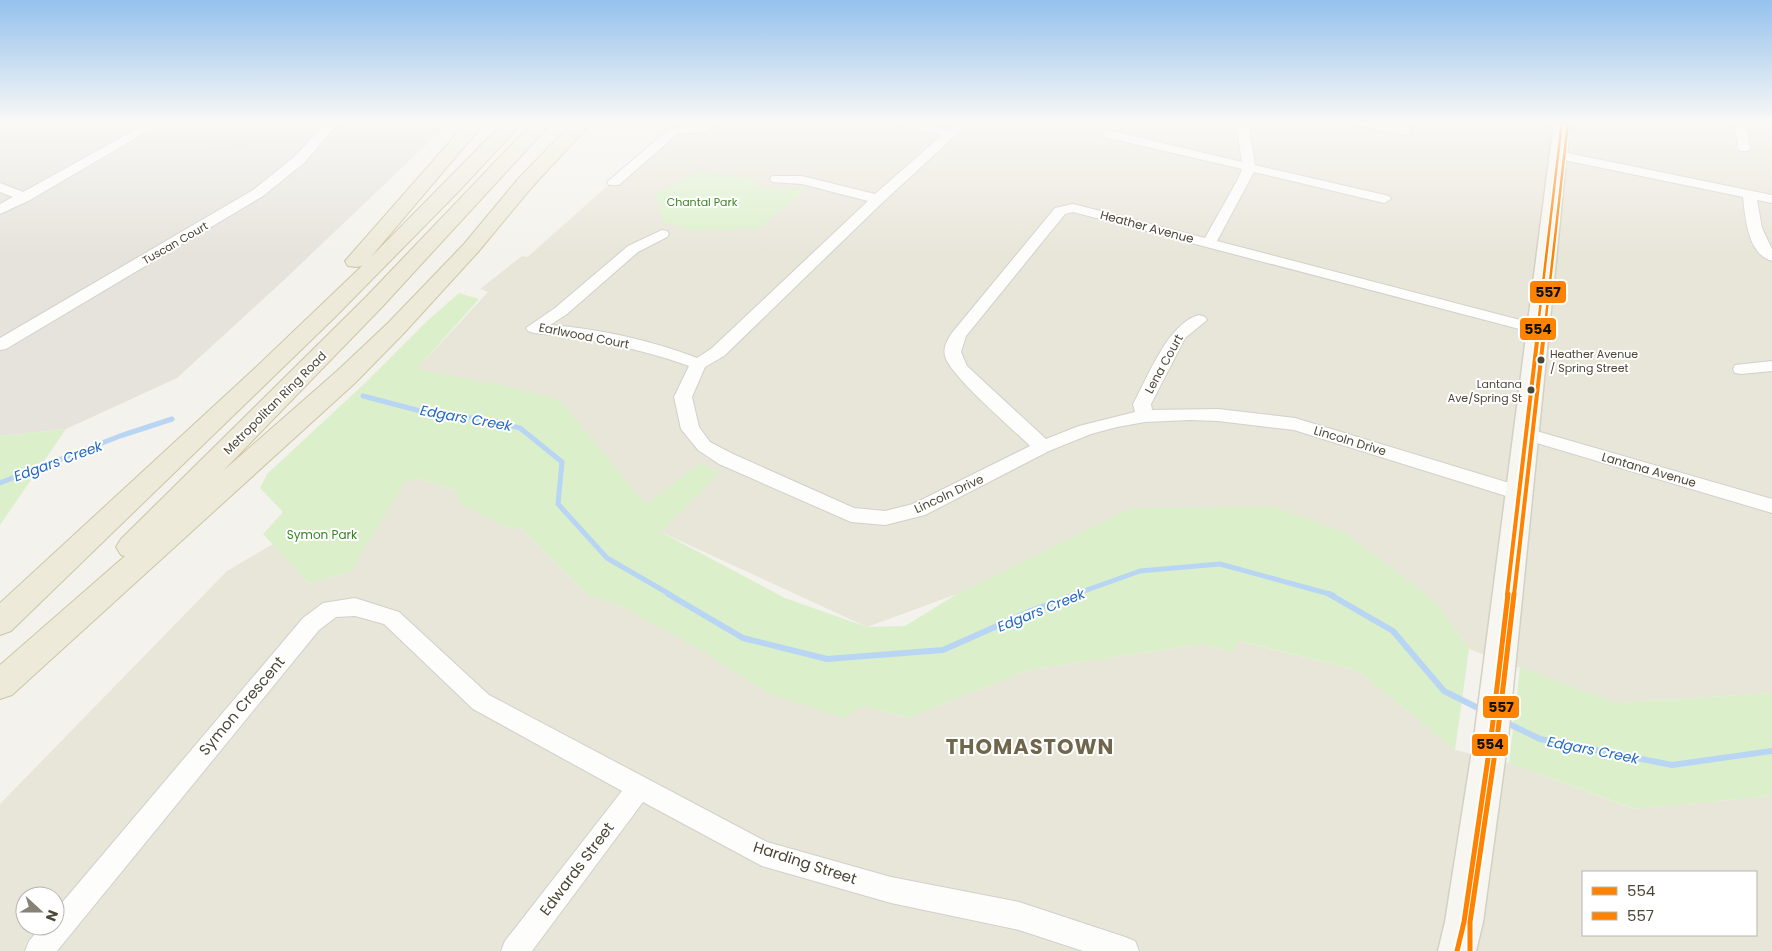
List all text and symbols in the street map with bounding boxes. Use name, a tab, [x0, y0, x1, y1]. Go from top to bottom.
park label: Chantal Park	[667, 194, 738, 210]
street label: Heather Avenue	[1099, 206, 1196, 247]
street label: Tuscan Court	[139, 218, 211, 268]
line badge: 557	[1529, 280, 1567, 304]
text: 557	[1535, 282, 1561, 302]
line badge: 554	[1519, 317, 1557, 341]
street label: Earlwood Court	[537, 318, 631, 353]
text: 554	[1524, 319, 1552, 339]
street label: Lena Court	[1140, 331, 1187, 396]
place label: Heather Avenue / Spring Street	[1550, 346, 1638, 376]
street label: Metropolitan Ring Road	[219, 347, 330, 458]
marker: Heather Avenue / Spring Street	[1536, 355, 1546, 365]
place label: Lantana Ave/Spring St	[1448, 376, 1522, 406]
marker: Lantana Ave/Spring St	[1526, 385, 1536, 395]
water label: Edgars Creek	[419, 400, 514, 436]
street label: Lincoln Drive	[1312, 421, 1388, 460]
water label: Edgars Creek	[11, 435, 106, 486]
street label: Lantana Avenue	[1600, 448, 1698, 491]
street label: Lincoln Drive	[911, 470, 986, 517]
park label: Symon Park	[287, 526, 358, 543]
water label: Edgars Creek	[994, 583, 1089, 637]
street label: Symon Crescent	[194, 652, 289, 760]
line badge: 557	[1482, 695, 1520, 719]
text: 557	[1488, 697, 1514, 717]
water label: Edgars Creek	[1545, 731, 1641, 769]
district label: THOMASTOWN	[946, 732, 1114, 761]
line badge: 554	[1471, 733, 1509, 757]
text: 554	[1476, 734, 1504, 754]
street label: Edwards Street	[535, 818, 619, 920]
street label: Harding Street	[751, 836, 860, 889]
legend	[1582, 871, 1757, 936]
text: 554	[1627, 880, 1655, 901]
north arrow	[15, 886, 65, 936]
text: 557	[1627, 905, 1654, 926]
text: N	[41, 907, 63, 924]

